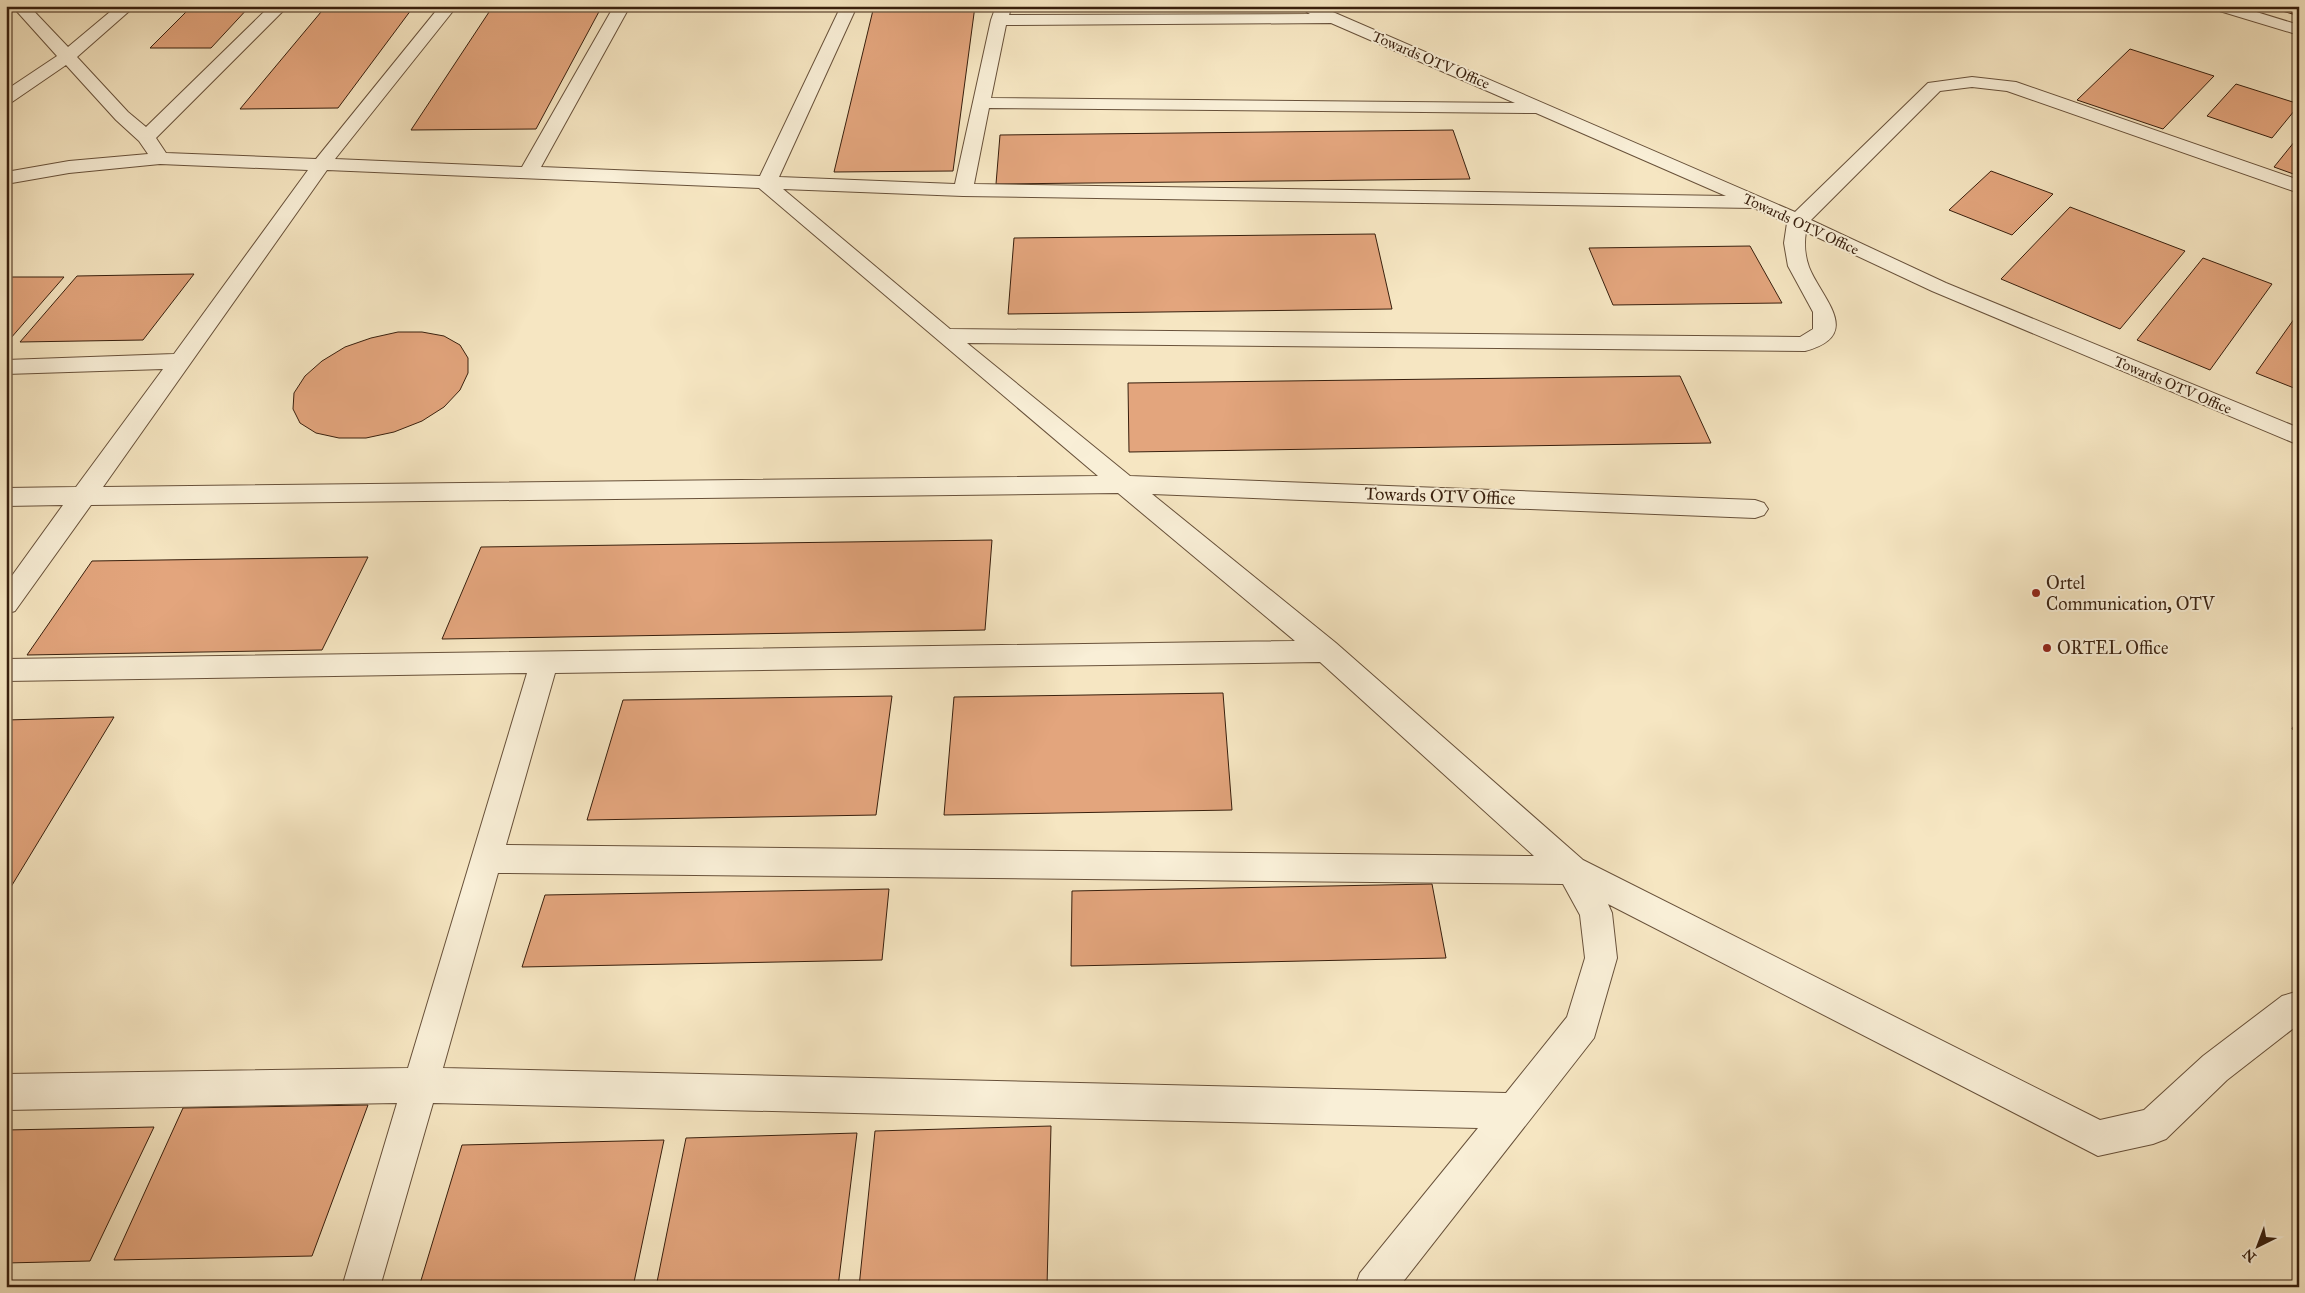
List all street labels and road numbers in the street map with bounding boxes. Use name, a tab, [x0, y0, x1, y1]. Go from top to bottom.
street label: Towards OTV Office	[1370, 27, 1492, 93]
street label: Towards OTV Office	[1740, 189, 1862, 259]
street label: Towards OTV Office	[2112, 352, 2234, 418]
street label: Towards OTV Office	[1364, 482, 1516, 510]

